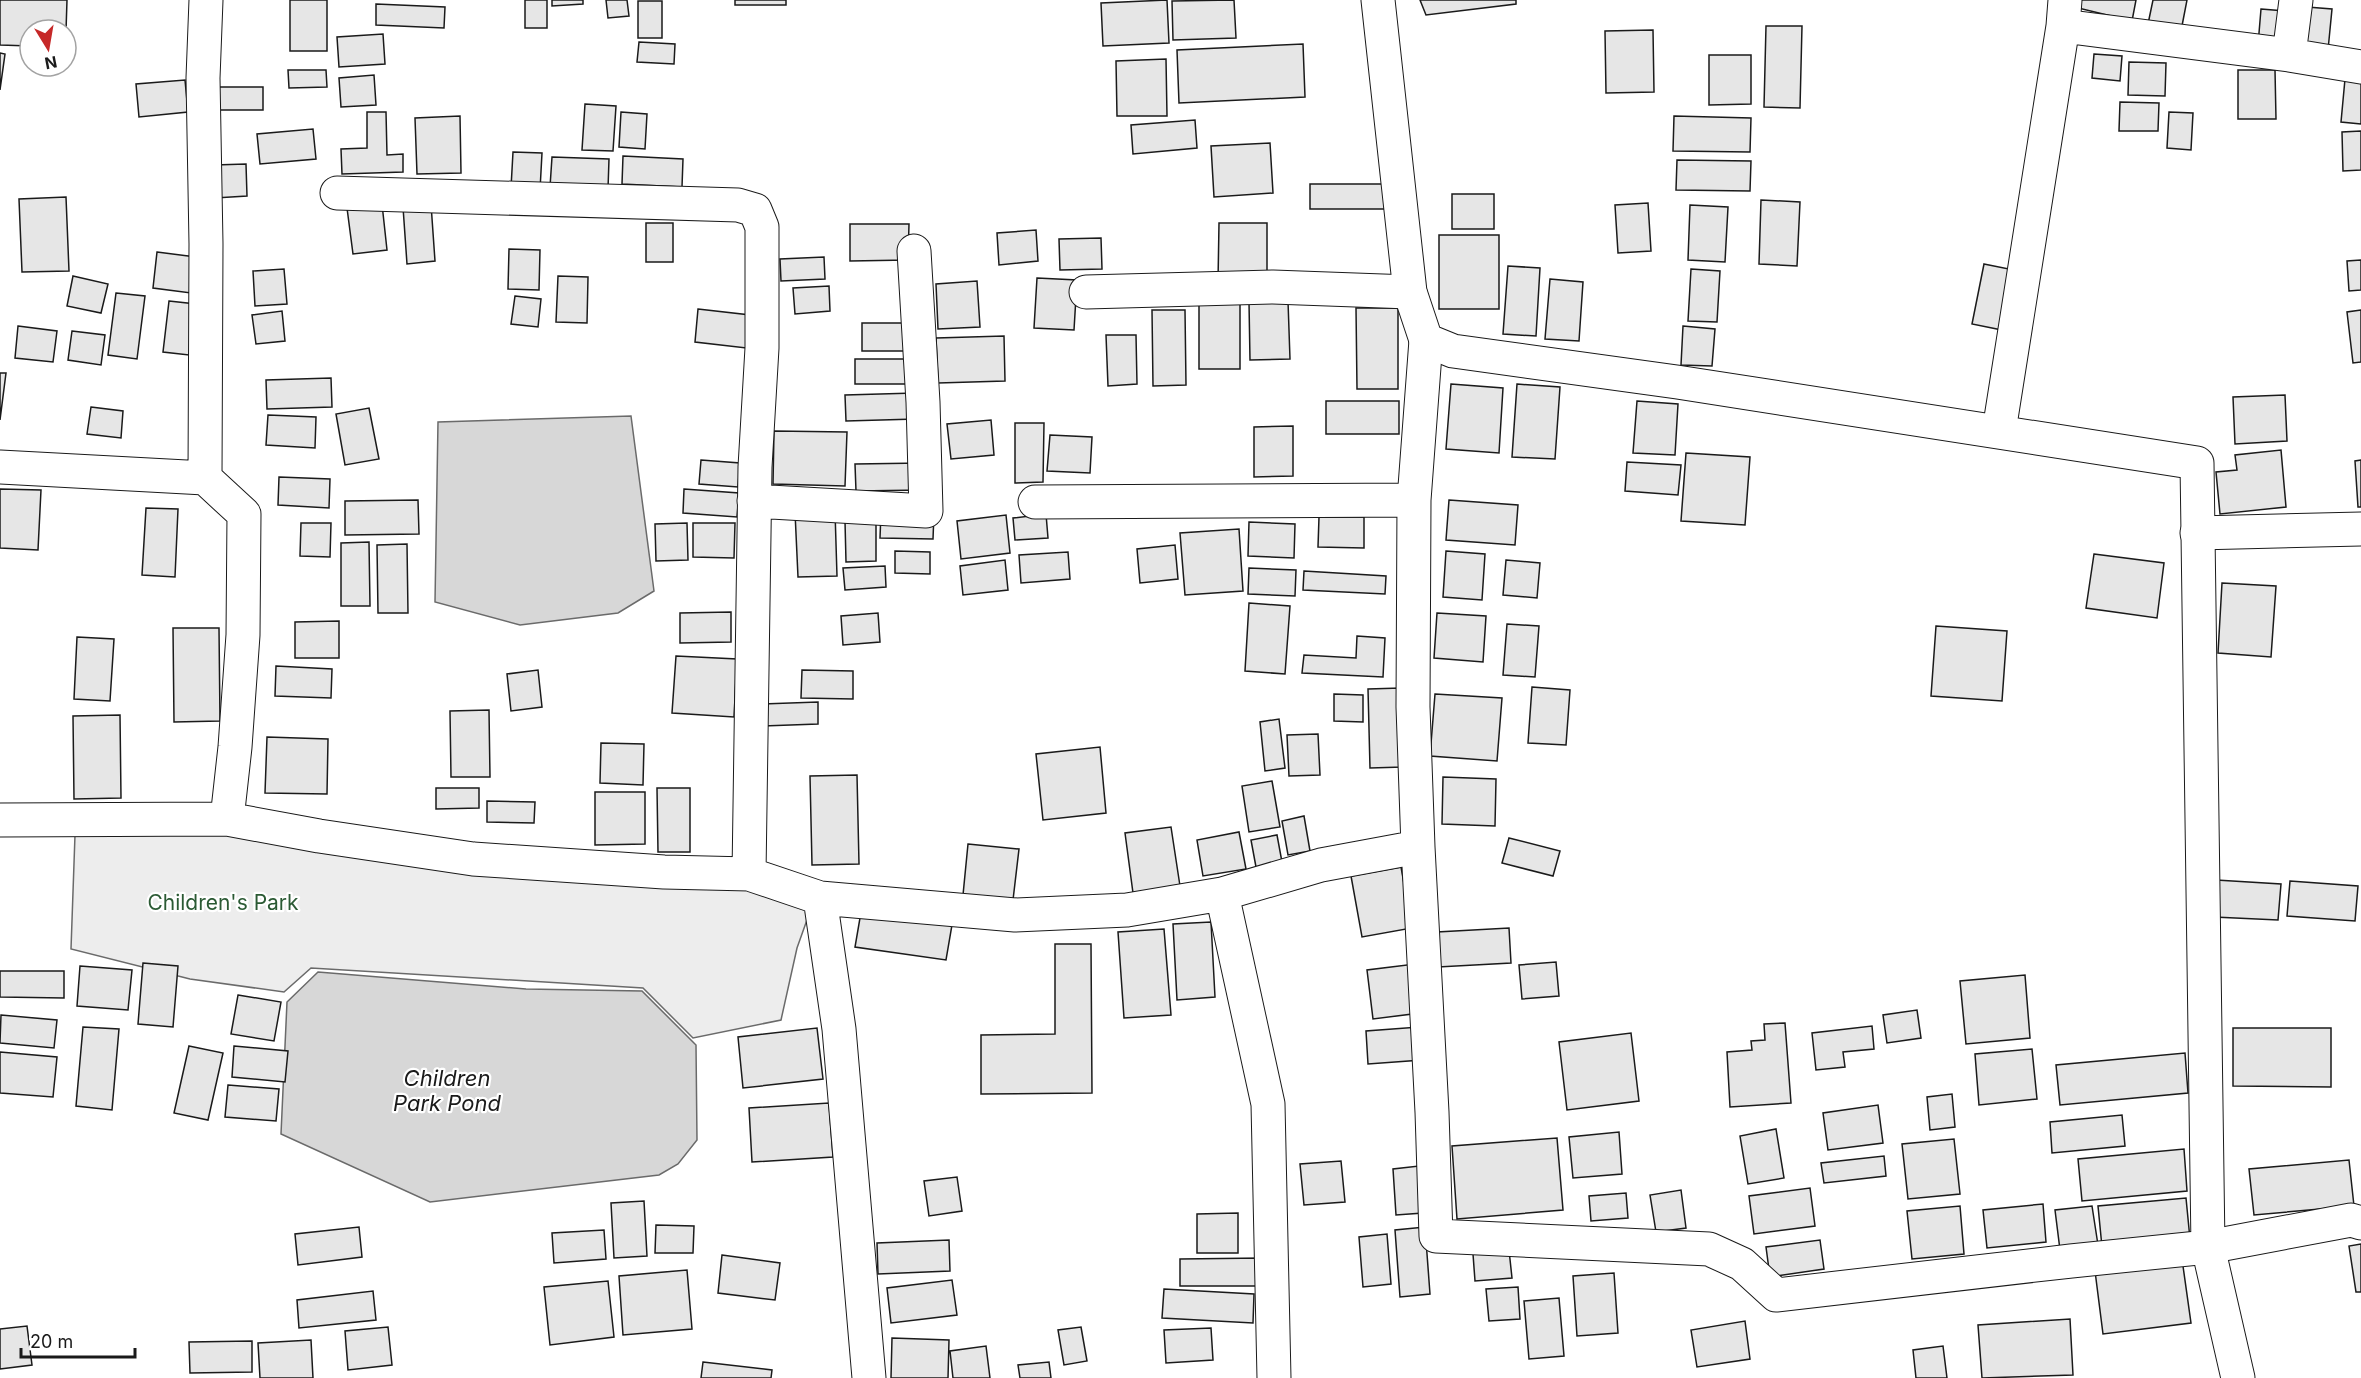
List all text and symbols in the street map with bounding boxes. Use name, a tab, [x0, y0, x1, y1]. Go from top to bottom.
north arrow	[18, 18, 78, 78]
text: N	[43, 52, 59, 74]
park label: Children's Park	[147, 890, 299, 915]
water label: Children Park Pond	[393, 1065, 501, 1116]
scale bar	[21, 1321, 135, 1359]
text: 20 m	[30, 1331, 73, 1352]

